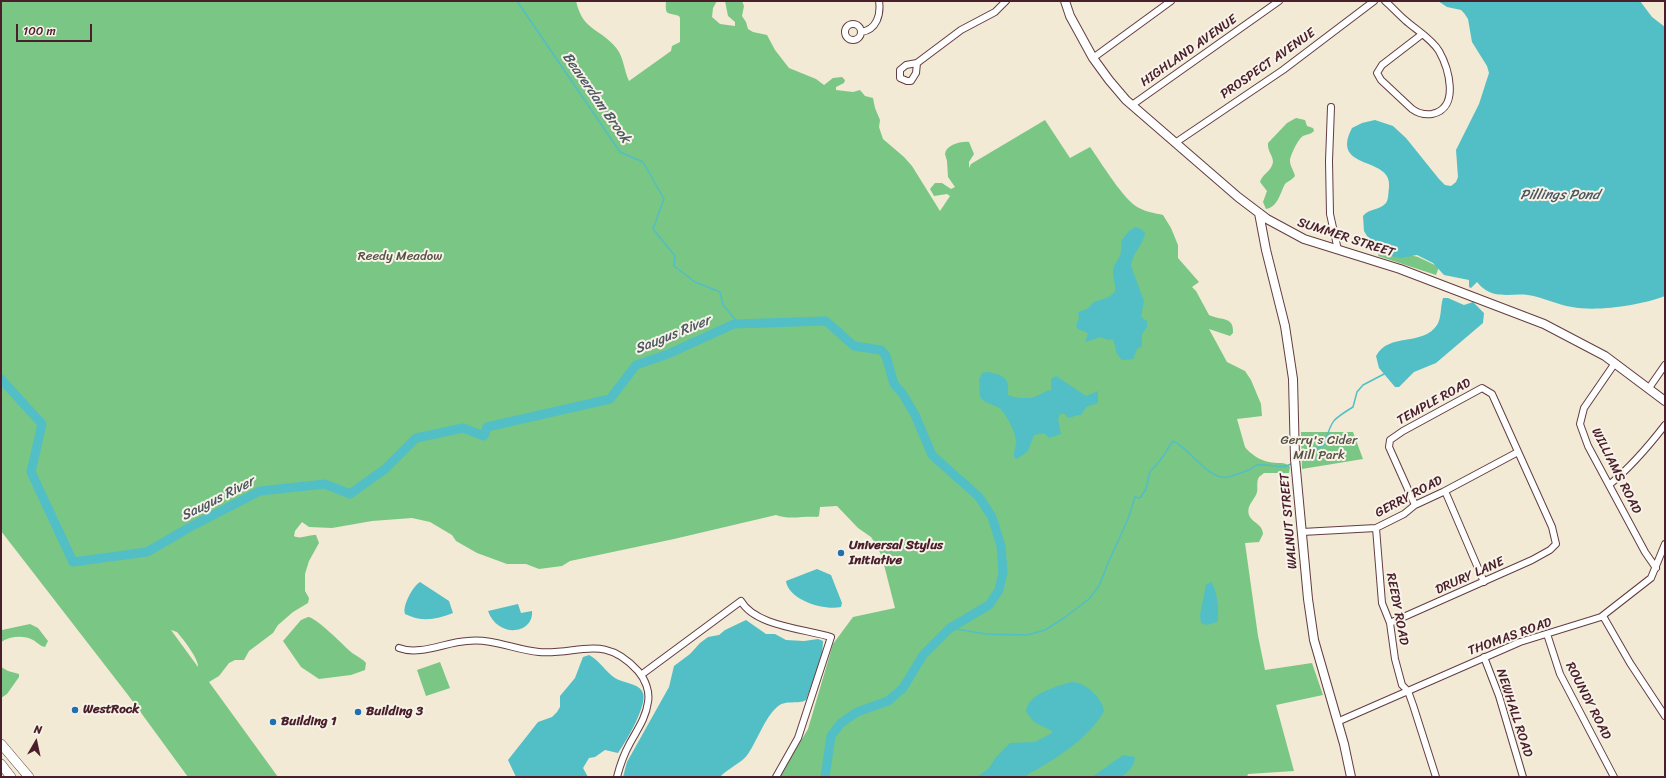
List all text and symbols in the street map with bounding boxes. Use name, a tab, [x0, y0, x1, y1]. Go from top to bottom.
street label: HIGHLAND AVENUE	[1138, 12, 1240, 90]
scale bar	[18, 16, 94, 42]
text: 100 m	[23, 20, 56, 42]
street label: PROSPECT AVENUE	[1218, 25, 1318, 103]
water label: Beaverdam Brook	[558, 49, 634, 147]
water label: Pillings Pond	[1520, 187, 1600, 203]
street label: SUMMER STREET	[1295, 215, 1397, 261]
park label: Reedy Meadow	[358, 249, 442, 265]
water label: Saugus River	[633, 312, 713, 358]
street label: TEMPLE ROAD	[1394, 375, 1474, 429]
street label: WILLIAMS ROAD	[1588, 425, 1644, 517]
park label: Gerry's Cider Mill Park	[1281, 433, 1357, 464]
street label: WALNUT STREET	[1277, 472, 1301, 570]
water label: Saugus River	[179, 473, 257, 525]
street label: GERRY ROAD	[1373, 473, 1445, 521]
place label: Universal Stylus Initiative	[849, 538, 943, 569]
marker: Universal Stylus Initiative	[836, 548, 846, 558]
street label: DRURY LANE	[1433, 554, 1507, 598]
street label: REEDY ROAD	[1382, 572, 1412, 646]
street label: THOMAS ROAD	[1466, 615, 1554, 659]
street label: ROUNDY ROAD	[1562, 660, 1614, 742]
street label: NEWHALL ROAD	[1492, 667, 1536, 759]
place label: WestRock	[83, 702, 139, 718]
place label: Building 3	[366, 704, 423, 720]
marker: WestRock	[70, 705, 80, 715]
marker: Building 3	[353, 707, 363, 717]
place label: Building 1	[281, 714, 336, 730]
marker: Building 1	[268, 717, 278, 727]
text: N	[33, 720, 43, 740]
north arrow	[16, 722, 56, 762]

